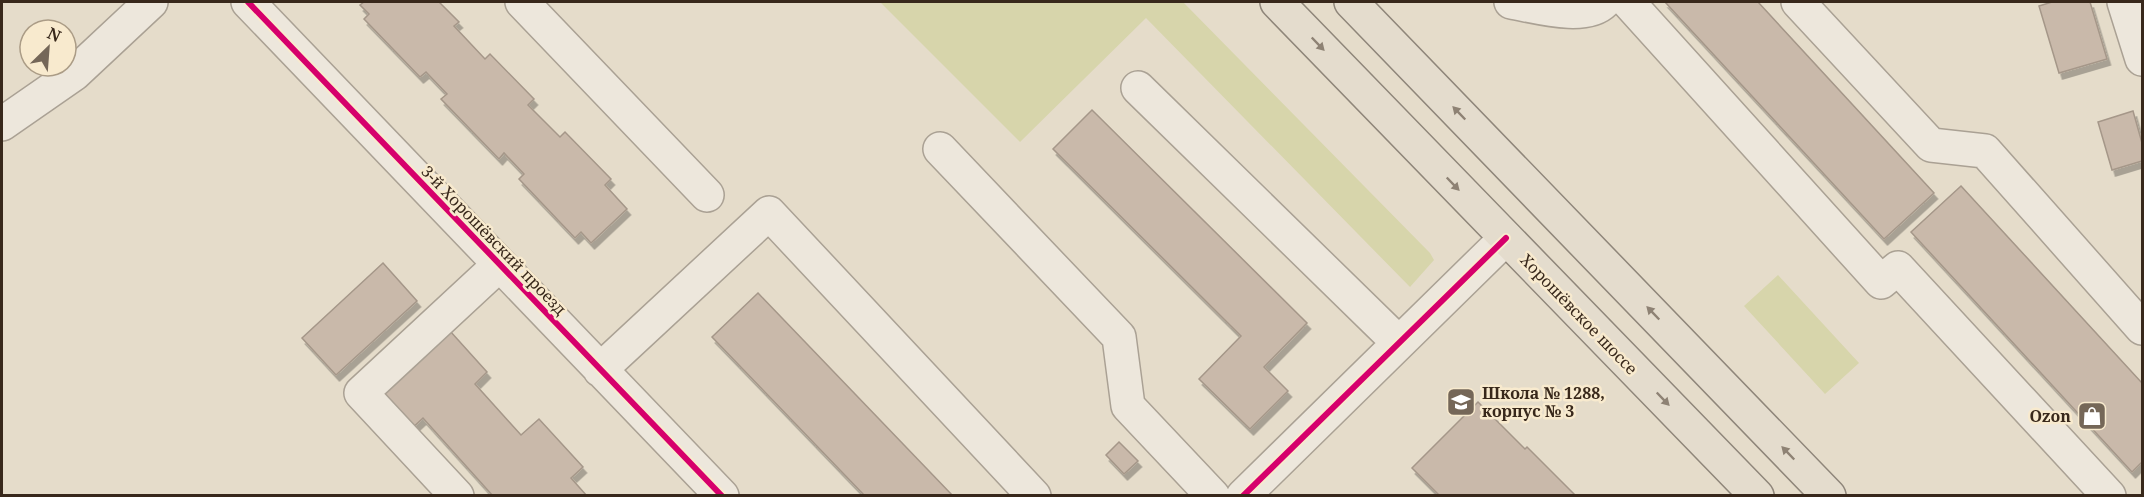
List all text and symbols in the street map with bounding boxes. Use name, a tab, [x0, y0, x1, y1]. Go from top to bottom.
north arrow	[18, 18, 78, 78]
text: N	[44, 22, 65, 47]
one-way arrow	[1310, 36, 1324, 50]
one-way arrow	[1452, 106, 1466, 120]
street label: 3-й Хорошёвский проезд	[417, 161, 571, 320]
one-way arrow	[1446, 176, 1460, 191]
street label: Хорошёвское шоссе	[1516, 249, 1642, 379]
one-way arrow	[1646, 307, 1660, 321]
place label: Школа № 1288, корпус № 3	[1482, 382, 1605, 422]
school or university icon: Школа № 1288, корпус № 3	[1445, 386, 1477, 418]
one-way arrow	[1655, 391, 1669, 405]
shop icon: Ozon	[2076, 400, 2108, 432]
place label: Ozon	[2029, 405, 2071, 427]
one-way arrow	[1782, 447, 1796, 461]

